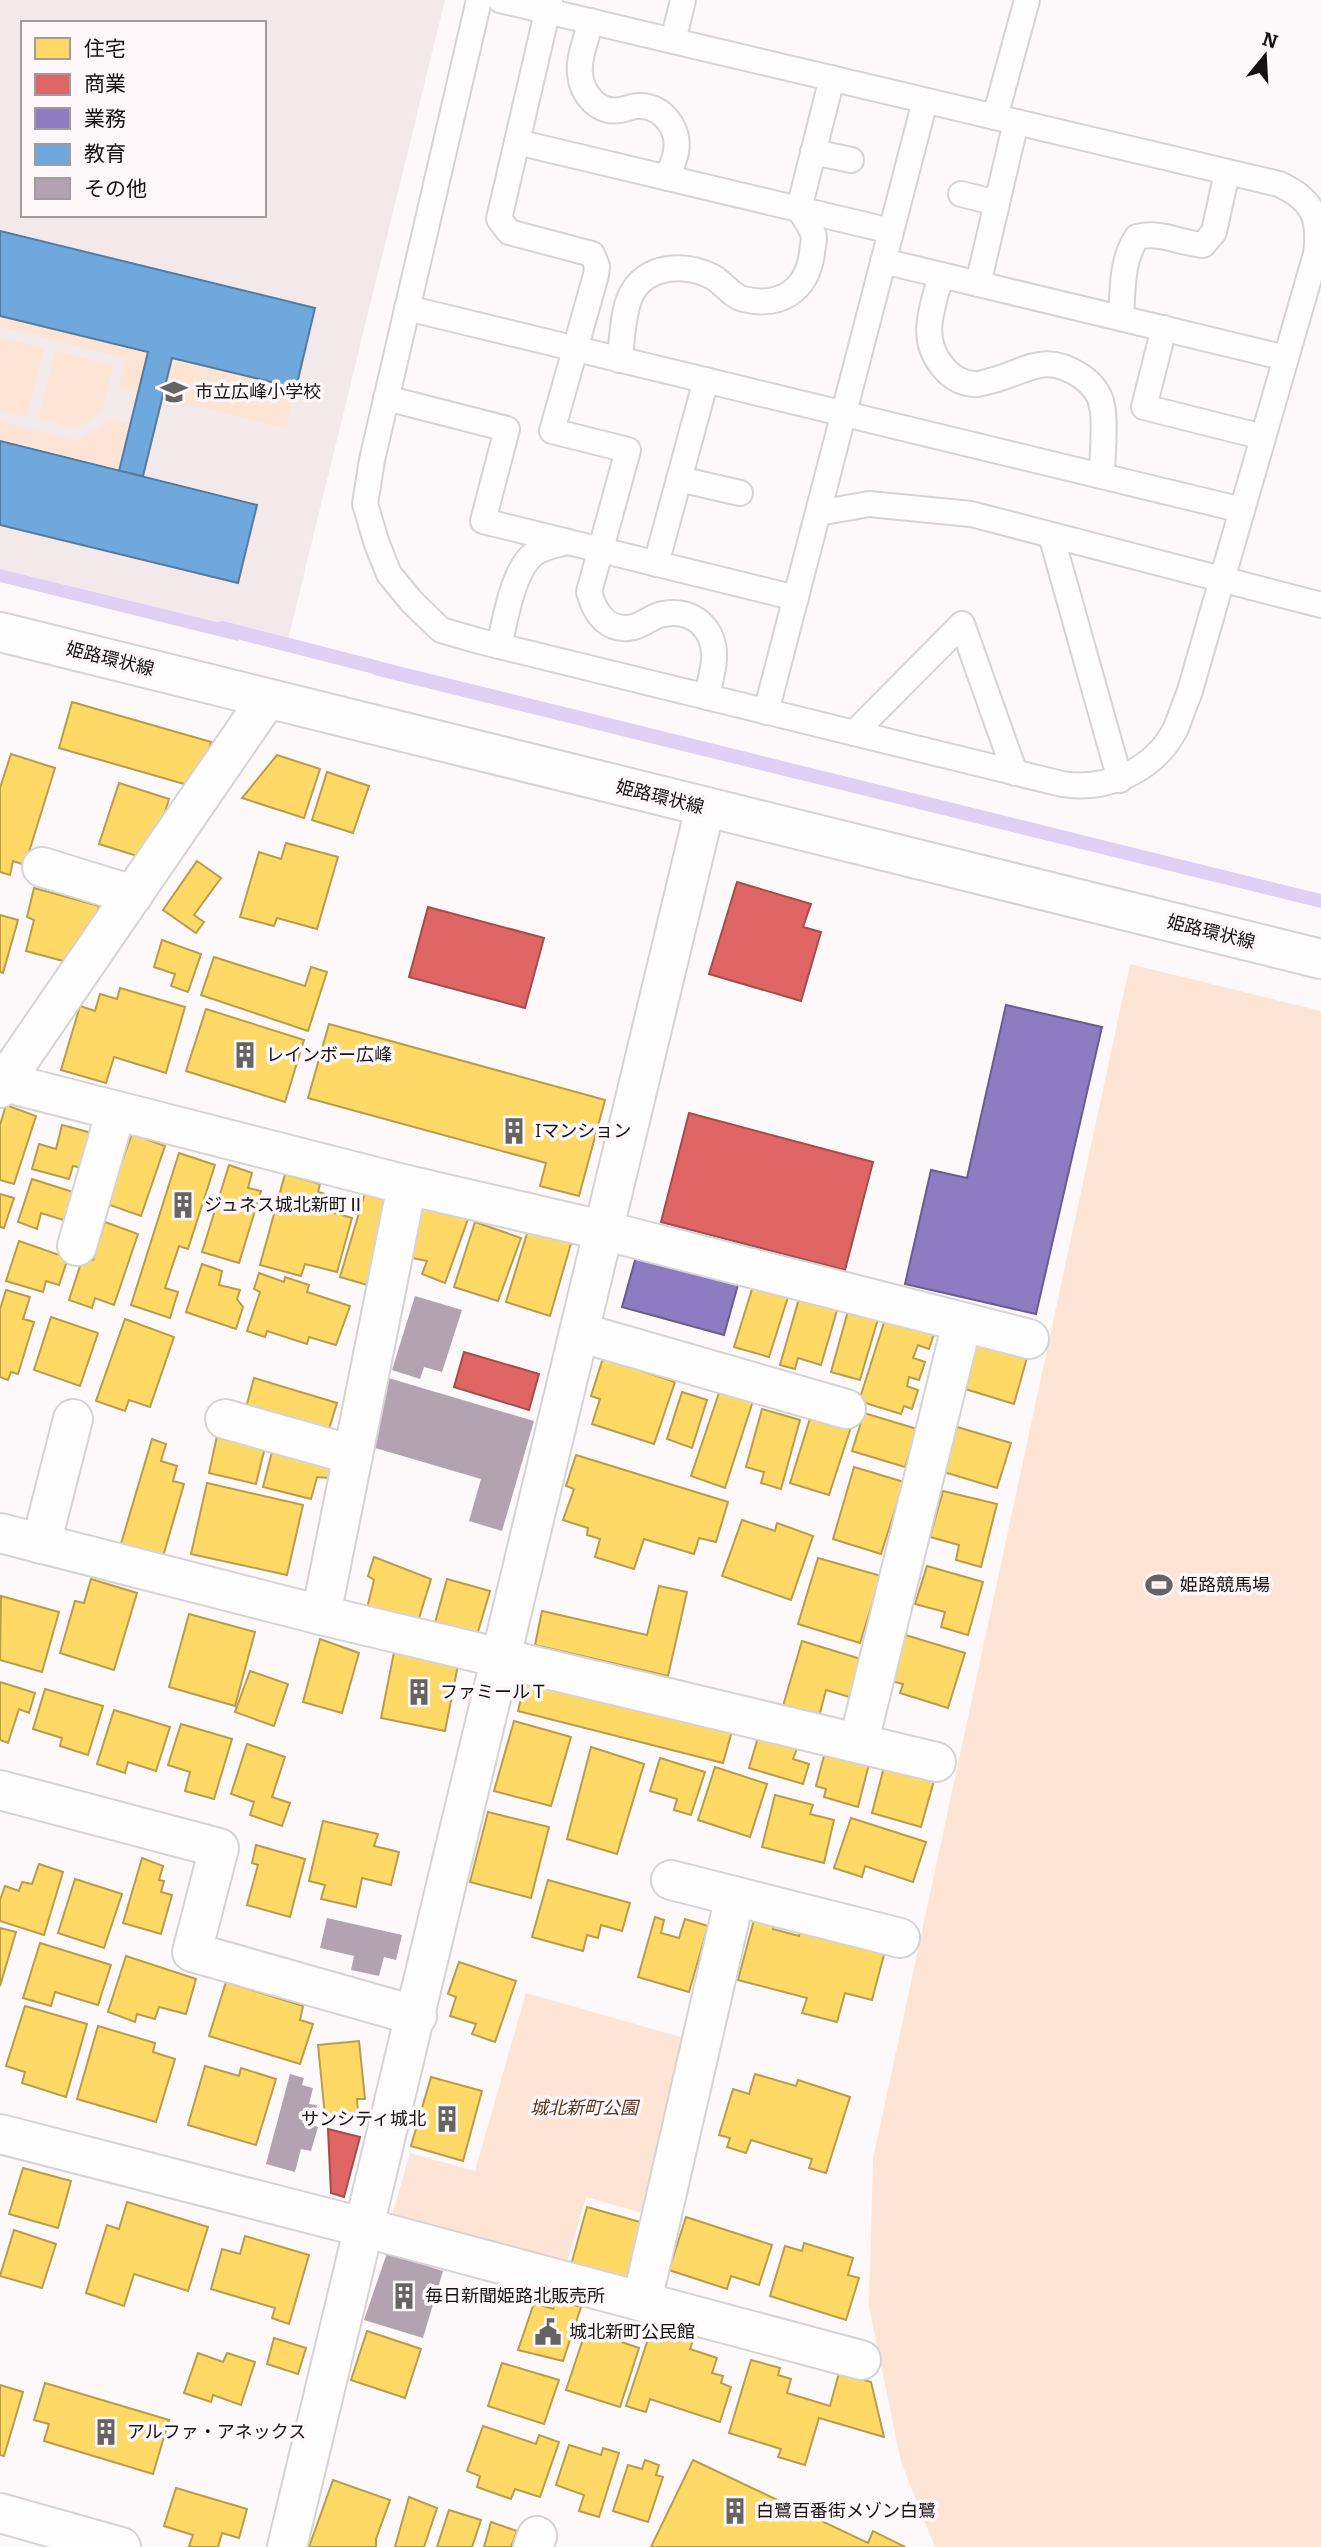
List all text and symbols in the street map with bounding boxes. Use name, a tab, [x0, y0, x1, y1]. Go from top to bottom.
legend	[21, 21, 266, 217]
north arrow	[1230, 21, 1300, 91]
text: N	[1260, 27, 1281, 54]
text: 住宅	[84, 36, 126, 62]
text: 商業	[84, 71, 126, 97]
text: 業務	[84, 106, 126, 132]
text: 教育	[84, 141, 126, 167]
text: その他	[84, 176, 147, 202]
school or university icon: 市立広峰小学校	[159, 377, 189, 407]
place label: 市立広峰小学校	[195, 381, 321, 403]
street label: 姫路環状線	[64, 637, 156, 681]
street label: 姫路環状線	[614, 775, 706, 819]
street label: 姫路環状線	[1165, 910, 1257, 954]
building icon: レインボー広峰	[230, 1040, 260, 1070]
place label: レインボー広峰	[266, 1044, 392, 1066]
building icon: Iマンション	[499, 1116, 529, 1146]
place label: Iマンション	[535, 1120, 631, 1142]
building icon: ジュネス城北新町Ⅱ	[168, 1190, 198, 1220]
place label: ジュネス城北新町Ⅱ	[204, 1194, 365, 1216]
sports icon: 姫路競馬場	[1144, 1570, 1174, 1600]
place label: 姫路競馬場	[1180, 1574, 1270, 1596]
building icon: ファミールＴ	[404, 1677, 434, 1707]
place label: ファミールＴ	[440, 1681, 548, 1703]
park label: 城北新町公園	[530, 2097, 641, 2119]
building icon: サンシティ城北	[432, 2104, 462, 2134]
place label: サンシティ城北	[301, 2108, 426, 2130]
building icon: 毎日新聞姫路北販売所	[389, 2281, 419, 2311]
place label: 毎日新聞姫路北販売所	[425, 2285, 605, 2307]
public building icon: 城北新町公民館	[533, 2317, 563, 2347]
place label: 城北新町公民館	[569, 2321, 695, 2343]
building icon: アルファ・アネックス	[91, 2417, 121, 2447]
place label: アルファ・アネックス	[127, 2421, 306, 2443]
building icon: 白鷺百番街メゾン白鷺	[720, 2496, 750, 2526]
place label: 白鷺百番街メゾン白鷺	[756, 2500, 936, 2522]

